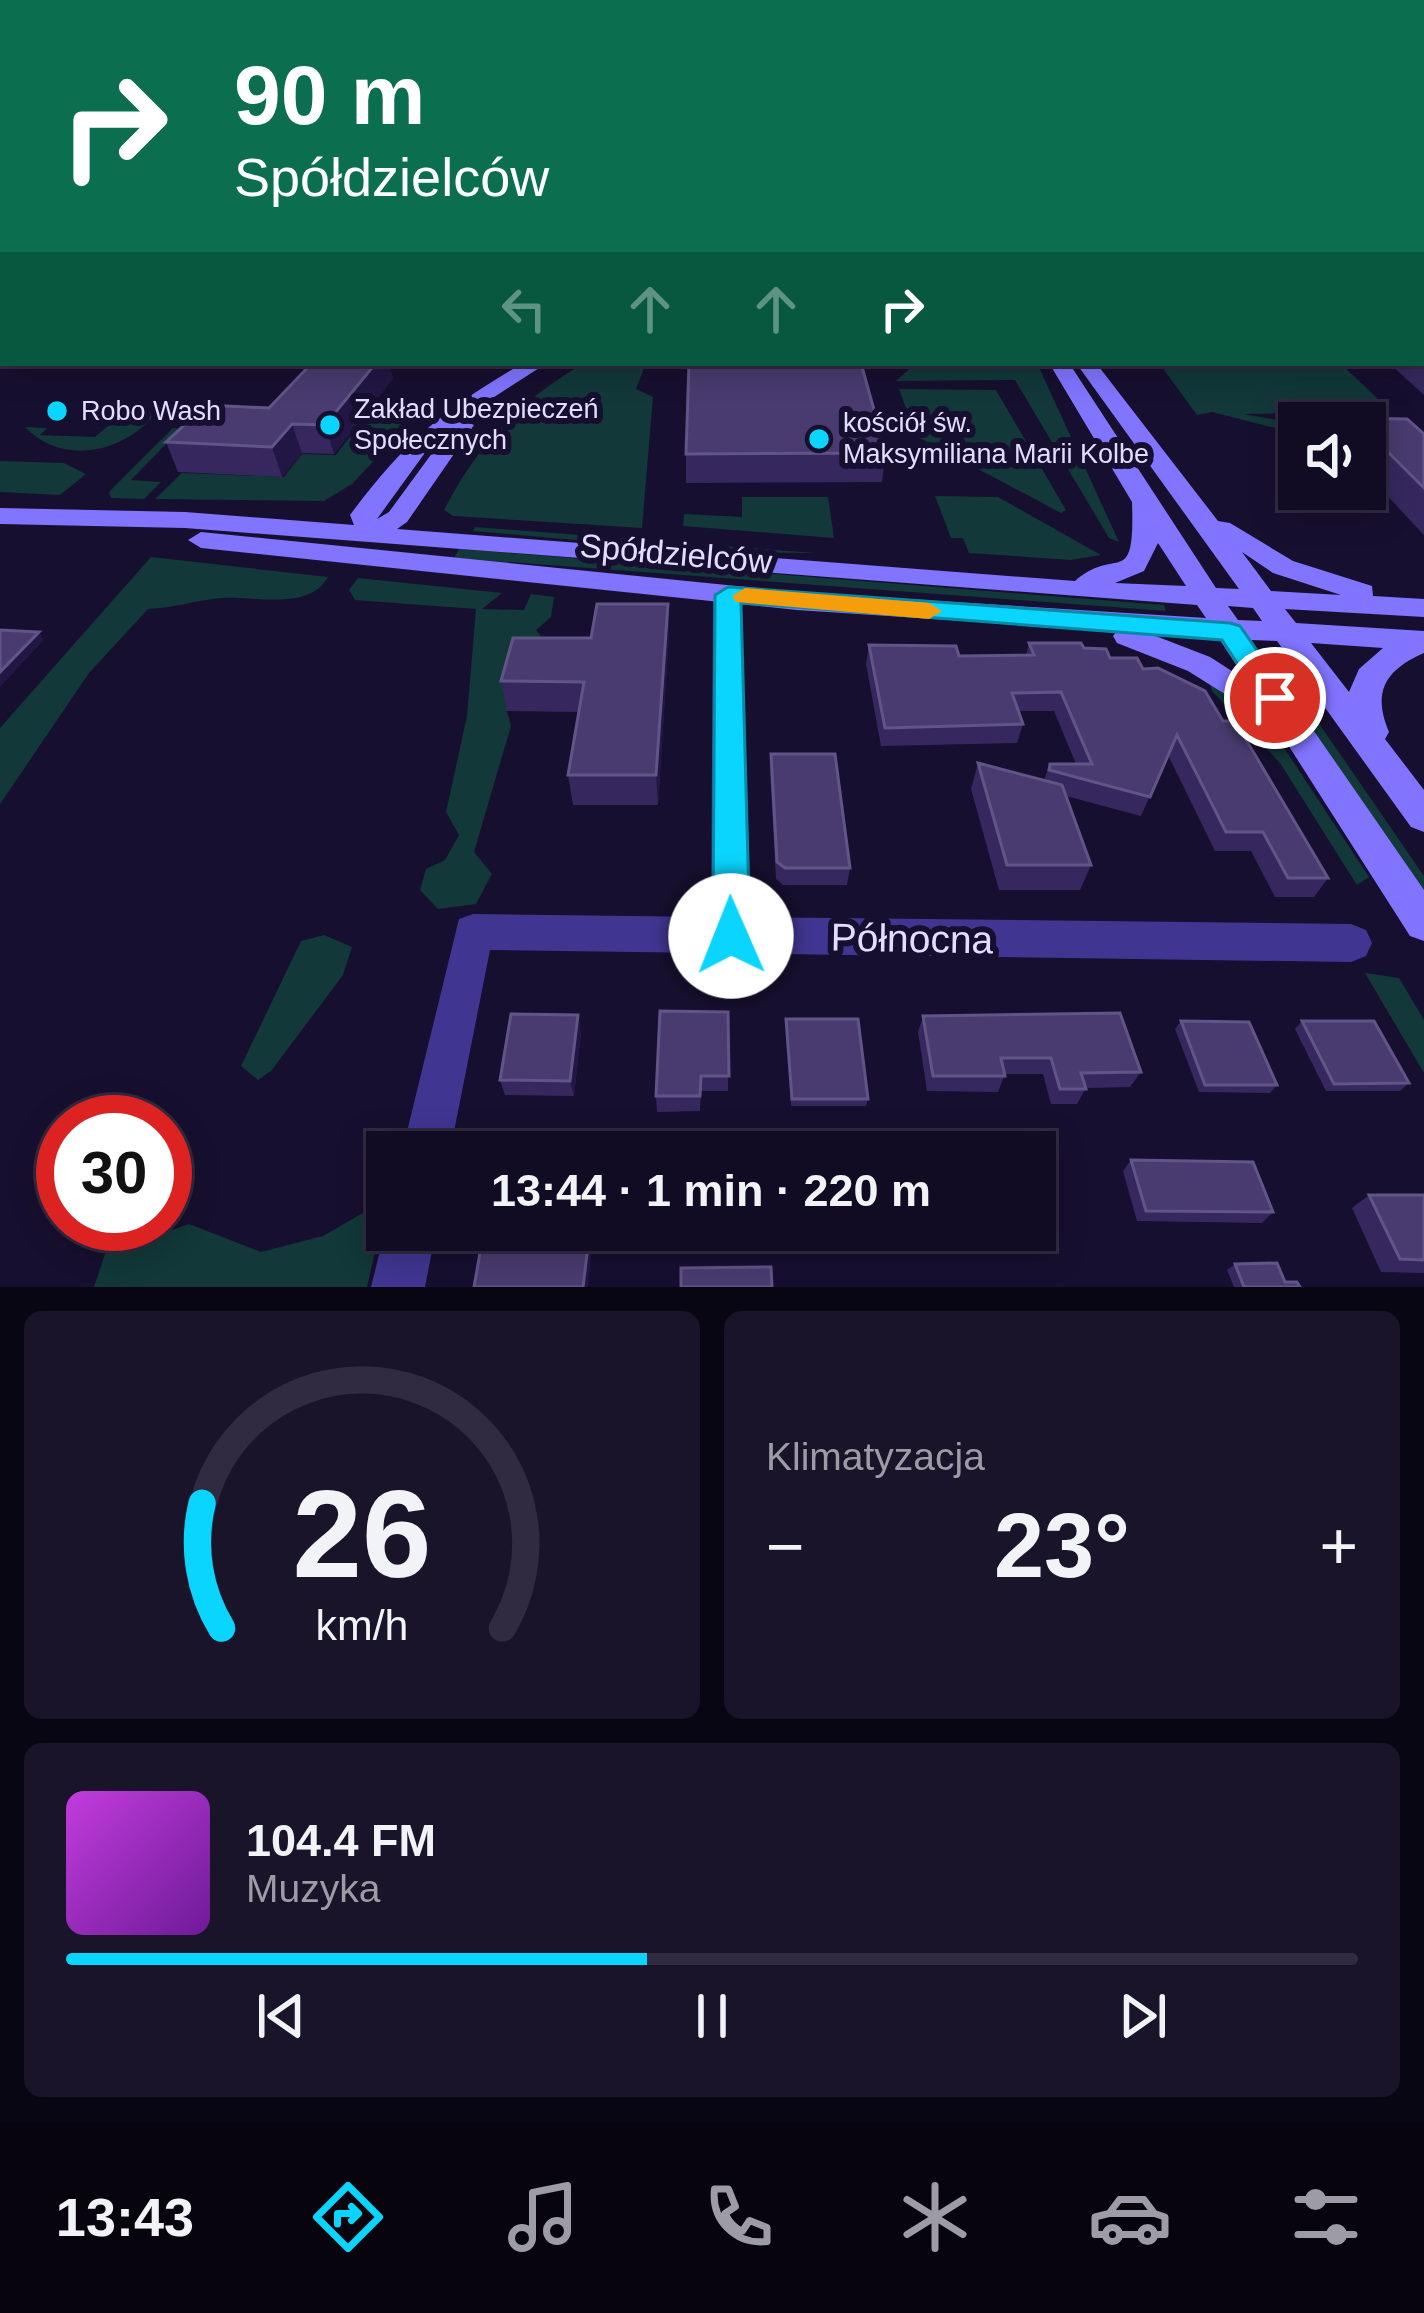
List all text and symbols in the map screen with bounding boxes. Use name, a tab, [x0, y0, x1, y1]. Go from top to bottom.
icon: right	[36, 48, 192, 204]
text: 90 m	[234, 48, 425, 142]
text: Spółdzielców	[234, 147, 549, 207]
icon: left	[491, 276, 557, 342]
icon: ahead	[617, 276, 683, 342]
icon: ahead	[743, 276, 809, 342]
icon: right	[869, 276, 935, 342]
place label: Zakład Ubezpieczeń Społecznych	[354, 394, 599, 455]
place label: Robo Wash	[81, 396, 221, 426]
marker: Robo Wash	[44, 398, 70, 424]
map controls	[1278, 402, 1386, 510]
button: sound	[1278, 402, 1386, 510]
place label: kościół św. Maksymiliana Marii Kolbe	[843, 408, 1149, 469]
marker: Zakład Ubezpieczeń Społecznych	[317, 412, 343, 438]
marker: kościół św. Maksymiliana Marii Kolbe	[806, 426, 832, 452]
street label: Spółdzielców	[578, 527, 774, 580]
pin	[1224, 647, 1326, 749]
icon: arrive	[1242, 665, 1308, 731]
position arrow	[668, 873, 794, 999]
street label: Północna	[830, 916, 994, 961]
speed limit sign: 30	[36, 1095, 192, 1251]
text: 13:44 · 1 min · 220 m	[491, 1165, 931, 1216]
text: Klimatyzacja	[766, 1435, 985, 1478]
text: 26	[293, 1464, 431, 1603]
text: 23°	[994, 1496, 1130, 1596]
text: −	[766, 1509, 805, 1583]
text: +	[1319, 1509, 1358, 1583]
text: km/h	[316, 1601, 408, 1649]
text: 104.4 FM	[246, 1815, 436, 1866]
text: Muzyka	[246, 1867, 380, 1910]
icon: previous	[248, 1983, 314, 2049]
icon: pause	[679, 1983, 745, 2049]
icon: next	[1110, 1983, 1176, 2049]
icon: directions	[306, 2175, 390, 2259]
icon: music	[501, 2175, 585, 2259]
icon: phone	[697, 2175, 781, 2259]
icon: climate	[893, 2175, 977, 2259]
icon: car	[1088, 2175, 1172, 2259]
icon: filters	[1284, 2175, 1368, 2259]
text: 13:43	[56, 2187, 194, 2247]

